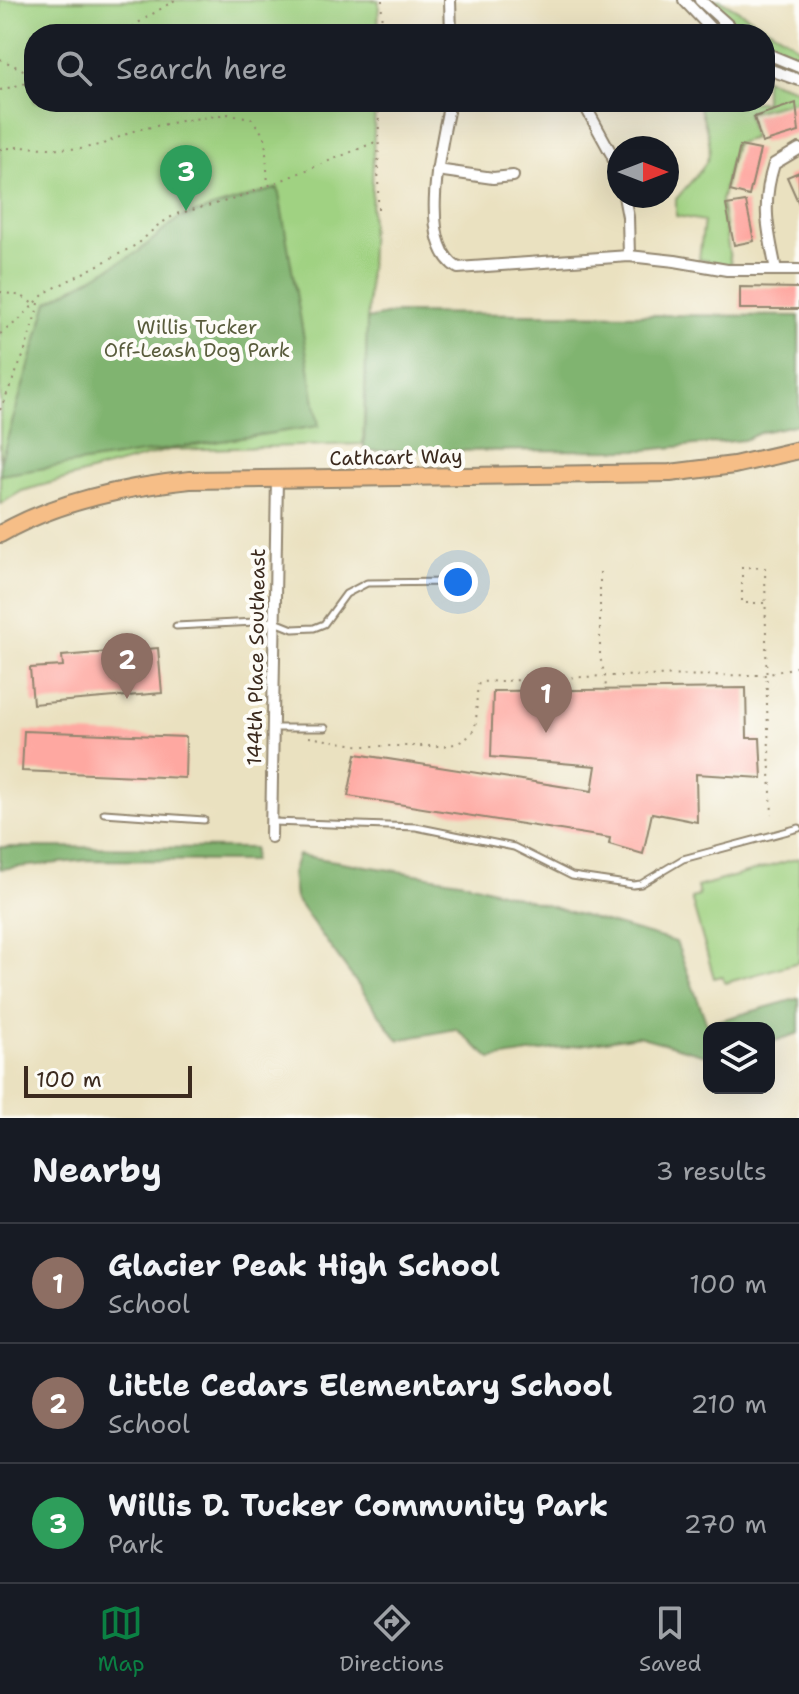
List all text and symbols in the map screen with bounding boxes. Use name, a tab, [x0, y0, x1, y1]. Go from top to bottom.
search box	[24, 24, 775, 112]
icon: search	[52, 46, 96, 90]
text: Search here	[116, 48, 287, 89]
north arrow	[607, 136, 679, 208]
pin: 3	[160, 145, 212, 211]
park label: Willis Tucker Off-Leash Dog Park	[104, 314, 290, 363]
street label: Cathcart Way	[329, 443, 463, 471]
street label: 144th Place Southeast	[241, 548, 271, 766]
your location	[438, 562, 478, 602]
pin: 2	[101, 633, 153, 699]
pin: 1	[520, 667, 572, 733]
map controls	[703, 1022, 775, 1094]
button: layers	[703, 1022, 775, 1094]
scale bar	[24, 1062, 192, 1098]
text: 100 m	[36, 1065, 102, 1094]
text: Nearby	[32, 1147, 162, 1193]
text: 3 results	[655, 1153, 767, 1188]
text: Glacier Peak High School	[108, 1245, 500, 1286]
text: 1	[52, 1266, 64, 1301]
text: 100 m	[689, 1266, 767, 1301]
text: School	[108, 1286, 190, 1321]
text: Little Cedars Elementary School	[108, 1365, 612, 1406]
text: 2	[49, 1386, 67, 1421]
text: 210 m	[690, 1386, 767, 1421]
text: School	[108, 1406, 190, 1441]
text: Willis D. Tucker Community Park	[108, 1485, 608, 1526]
text: 3	[49, 1506, 67, 1541]
text: 270 m	[684, 1506, 767, 1541]
text: Park	[108, 1526, 164, 1561]
tab: Map	[97, 1601, 145, 1678]
tab: Directions	[339, 1601, 444, 1678]
tab: Saved	[639, 1601, 702, 1678]

